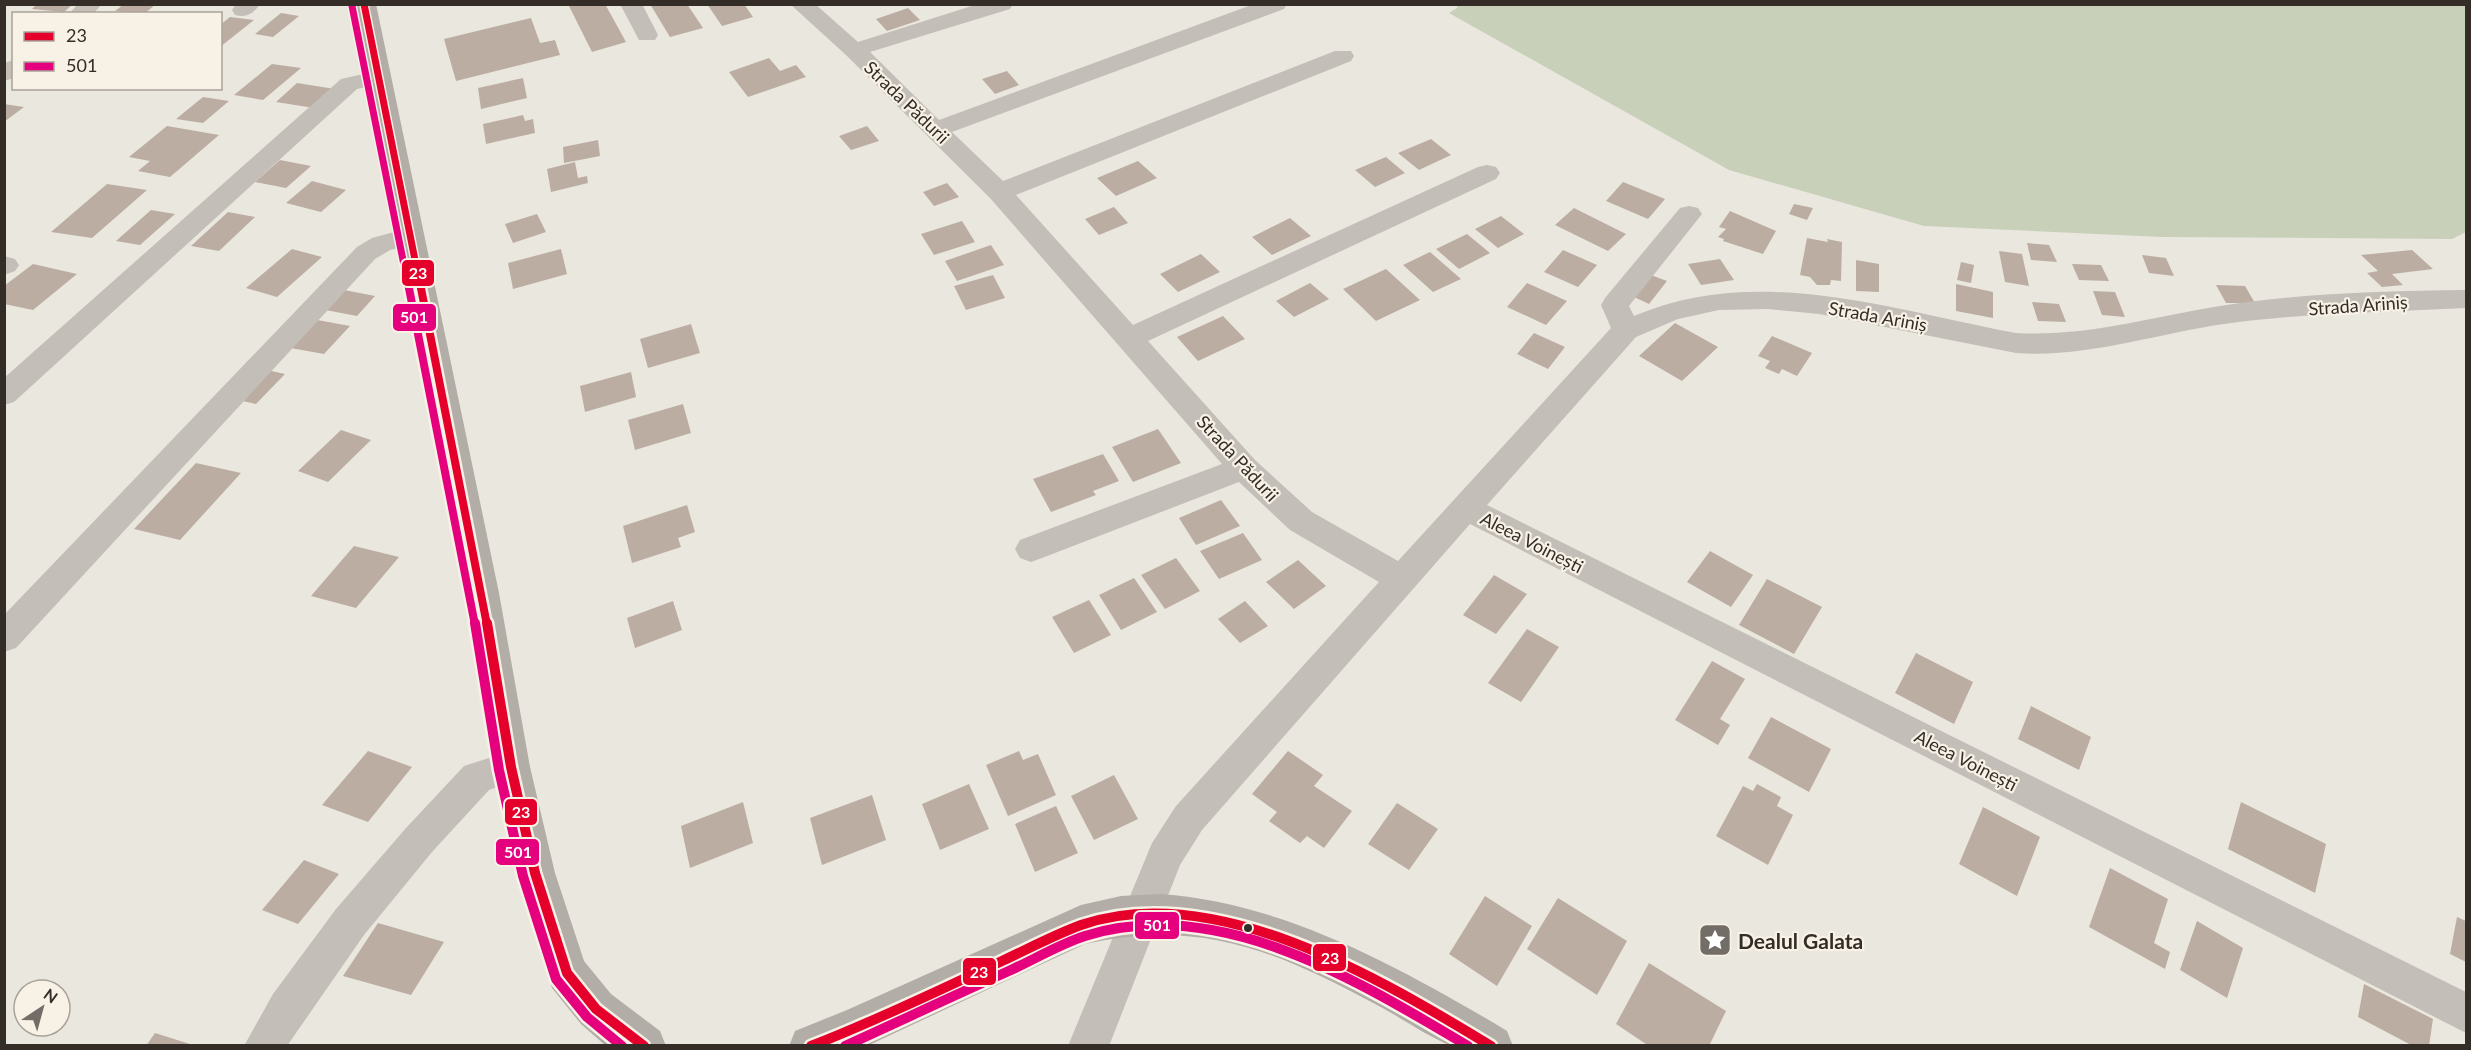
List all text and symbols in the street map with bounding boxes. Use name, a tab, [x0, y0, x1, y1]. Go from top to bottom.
legend	[12, 12, 222, 90]
text: 23	[66, 24, 87, 46]
text: 501	[66, 54, 97, 76]
street label: Strada Pădurii	[860, 56, 954, 148]
line badge: 23	[401, 259, 435, 287]
text: 23	[409, 263, 427, 282]
street label: Strada Ariniș	[2308, 291, 2409, 319]
street label: Strada Ariniș	[1827, 297, 1929, 335]
line badge: 501	[392, 303, 437, 332]
text: 501	[400, 307, 428, 326]
street label: Strada Pădurii	[1193, 410, 1283, 506]
street label: Aleea Voinești	[1477, 507, 1587, 577]
street label: Aleea Voinești	[1911, 725, 2021, 795]
line badge: 23	[504, 798, 538, 826]
text: 23	[512, 802, 530, 821]
line badge: 501	[495, 838, 540, 866]
text: 501	[504, 842, 532, 861]
line badge: 501	[1134, 911, 1180, 940]
text: 501	[1143, 915, 1171, 934]
unlabelled marker	[1242, 922, 1254, 934]
place icon: Dealul Galata	[1697, 922, 1733, 958]
place label: Dealul Galata	[1738, 928, 1863, 953]
line badge: 23	[1312, 943, 1347, 972]
text: 23	[1321, 948, 1339, 967]
line badge: 23	[962, 957, 997, 986]
text: 23	[970, 962, 988, 981]
north arrow	[12, 978, 72, 1038]
text: N	[41, 984, 62, 1007]

